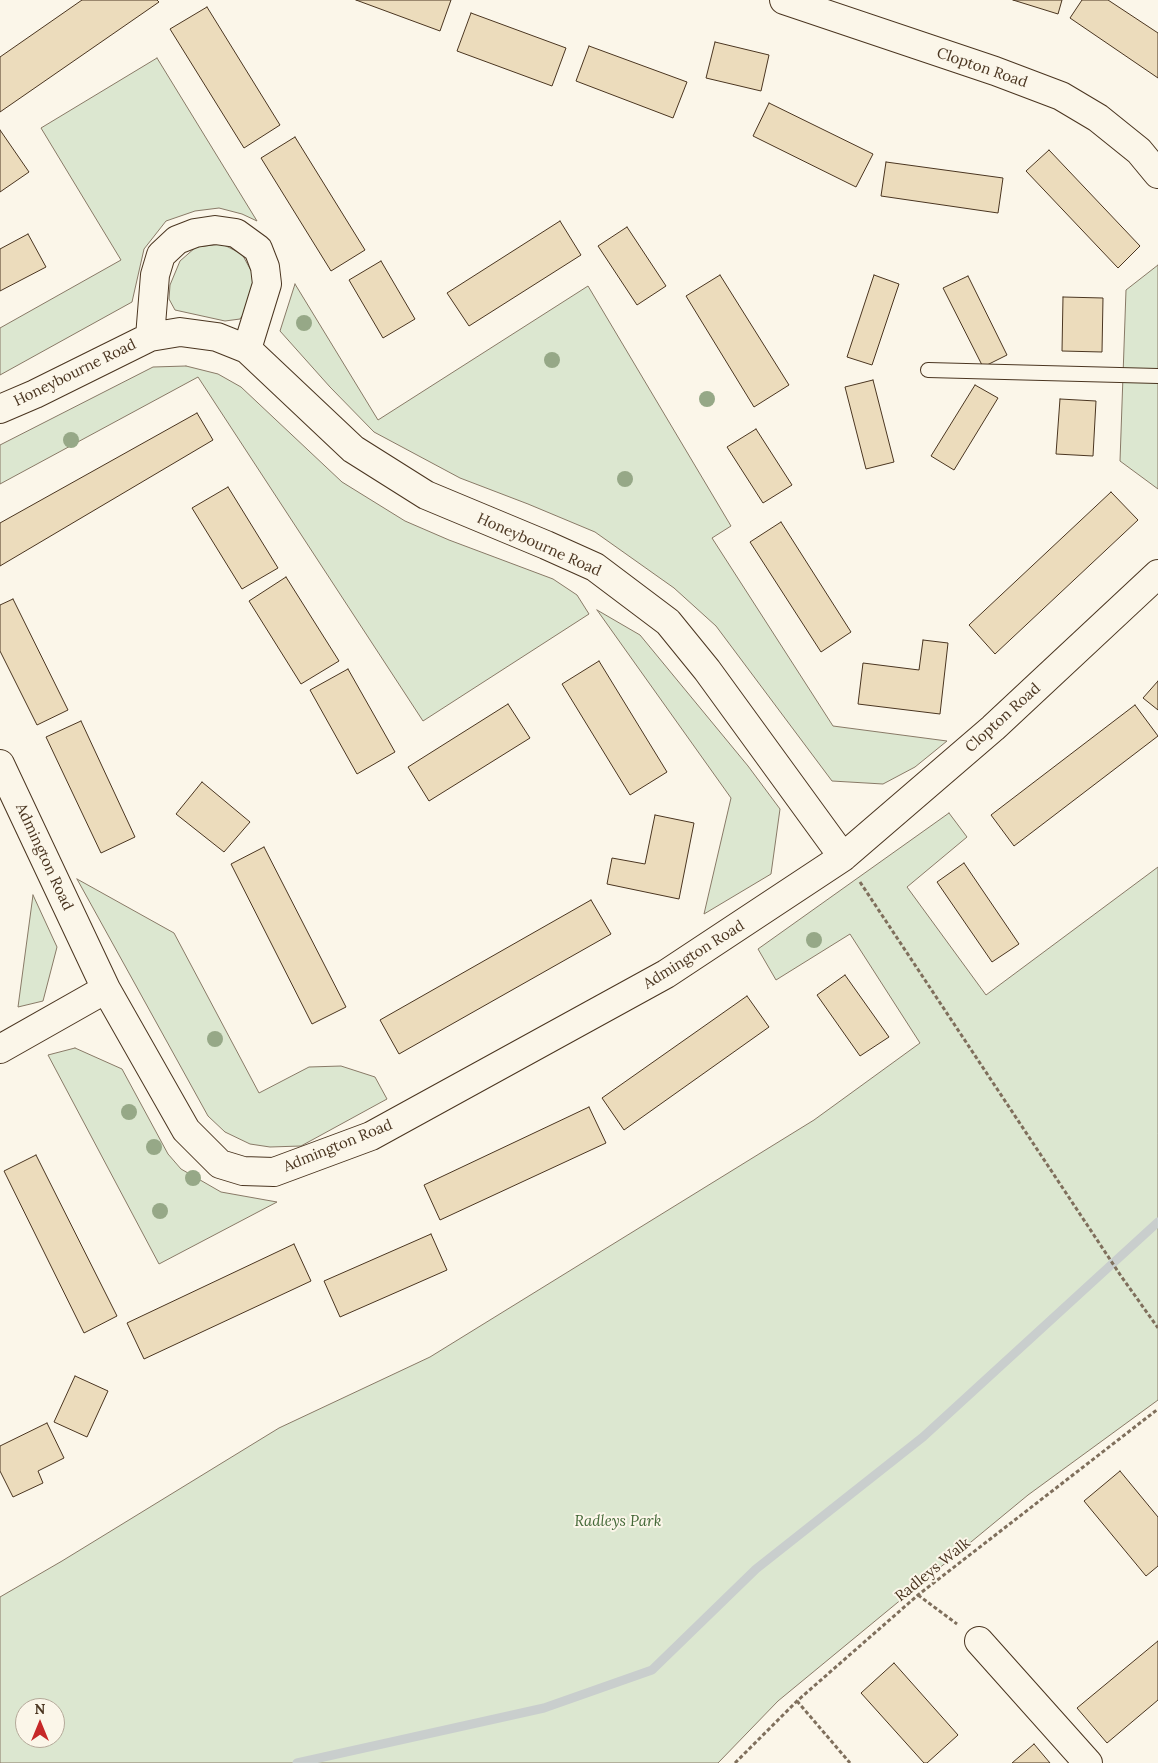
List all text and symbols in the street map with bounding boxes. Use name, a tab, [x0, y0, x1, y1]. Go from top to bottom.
street label: Clopton Road	[934, 44, 1030, 92]
street label: Honeybourne Road	[11, 336, 139, 410]
street label: Honeybourne Road	[474, 510, 604, 580]
street label: Clopton Road	[962, 680, 1044, 756]
street label: Admington Road	[11, 801, 77, 913]
street label: Admington Road	[640, 917, 748, 993]
street label: Admington Road	[281, 1116, 395, 1176]
park label: Radleys Park	[575, 1513, 661, 1531]
street label: Radleys Walk	[892, 1534, 974, 1606]
north arrow	[15, 1698, 65, 1748]
text: N	[35, 1700, 45, 1718]

